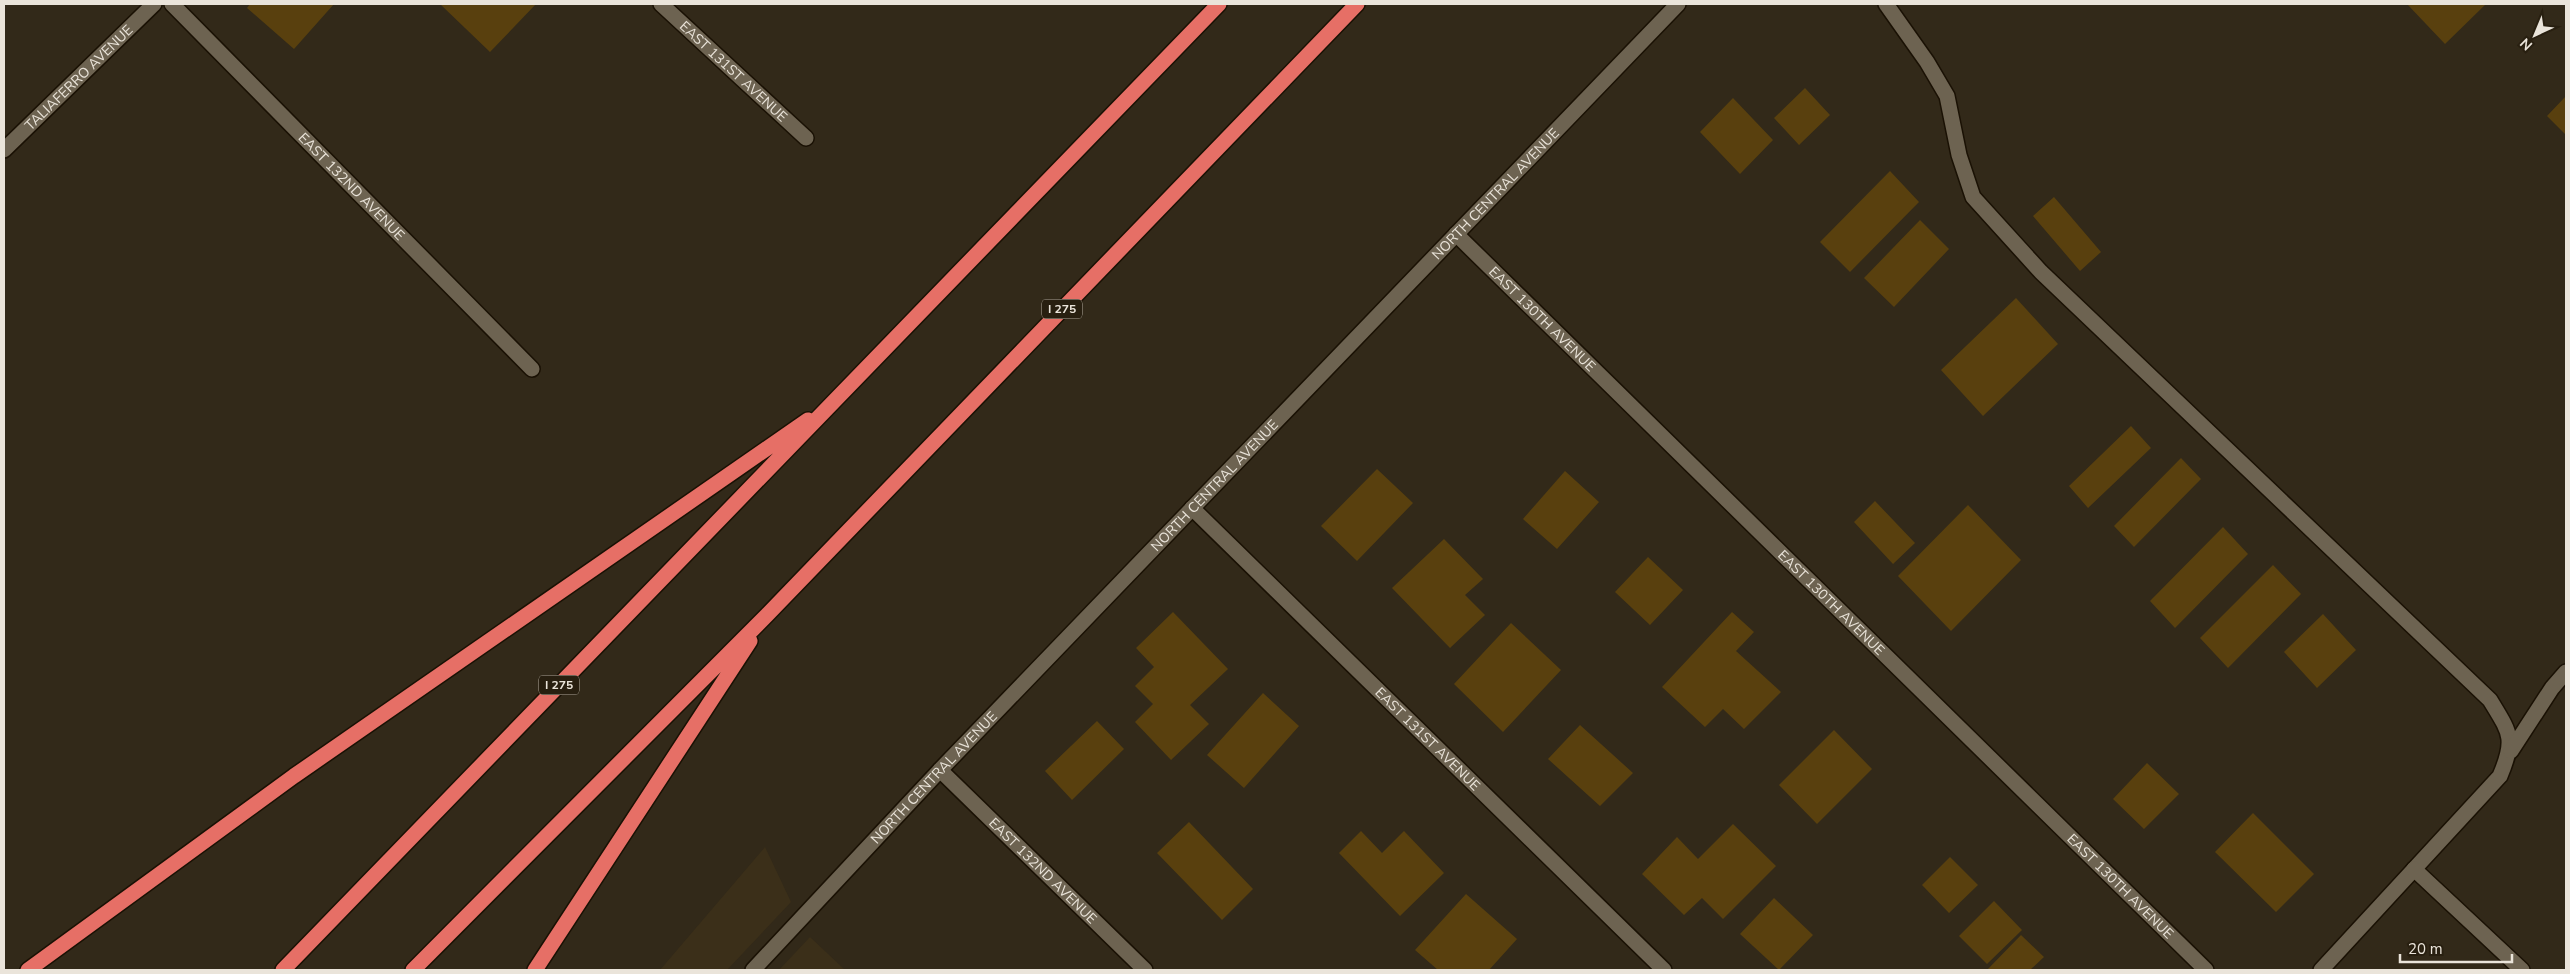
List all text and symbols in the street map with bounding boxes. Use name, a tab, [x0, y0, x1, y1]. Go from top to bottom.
north arrow	[2510, 10, 2560, 60]
street label: EAST 131ST AVENUE	[676, 17, 792, 126]
street label: TALIAFERRO AVENUE	[20, 20, 137, 134]
text: N	[2516, 34, 2537, 54]
street label: NORTH CENTRAL AVENUE	[1427, 124, 1563, 264]
street label: EAST 132ND AVENUE	[294, 128, 409, 244]
street label: EAST 130TH AVENUE	[1485, 262, 1600, 375]
road number: I 275	[1042, 300, 1082, 318]
street label: NORTH CENTRAL AVENUE	[1146, 415, 1282, 555]
street label: EAST 130TH AVENUE	[1774, 546, 1889, 659]
road number: I 275	[539, 676, 579, 694]
street label: EAST 131ST AVENUE	[1371, 683, 1485, 795]
street label: NORTH CENTRAL AVENUE	[866, 707, 1001, 848]
street label: EAST 132ND AVENUE	[985, 813, 1101, 928]
street label: EAST 130TH AVENUE	[2063, 829, 2178, 943]
scale bar	[2400, 932, 2512, 964]
text: 20 m	[2408, 939, 2443, 959]

